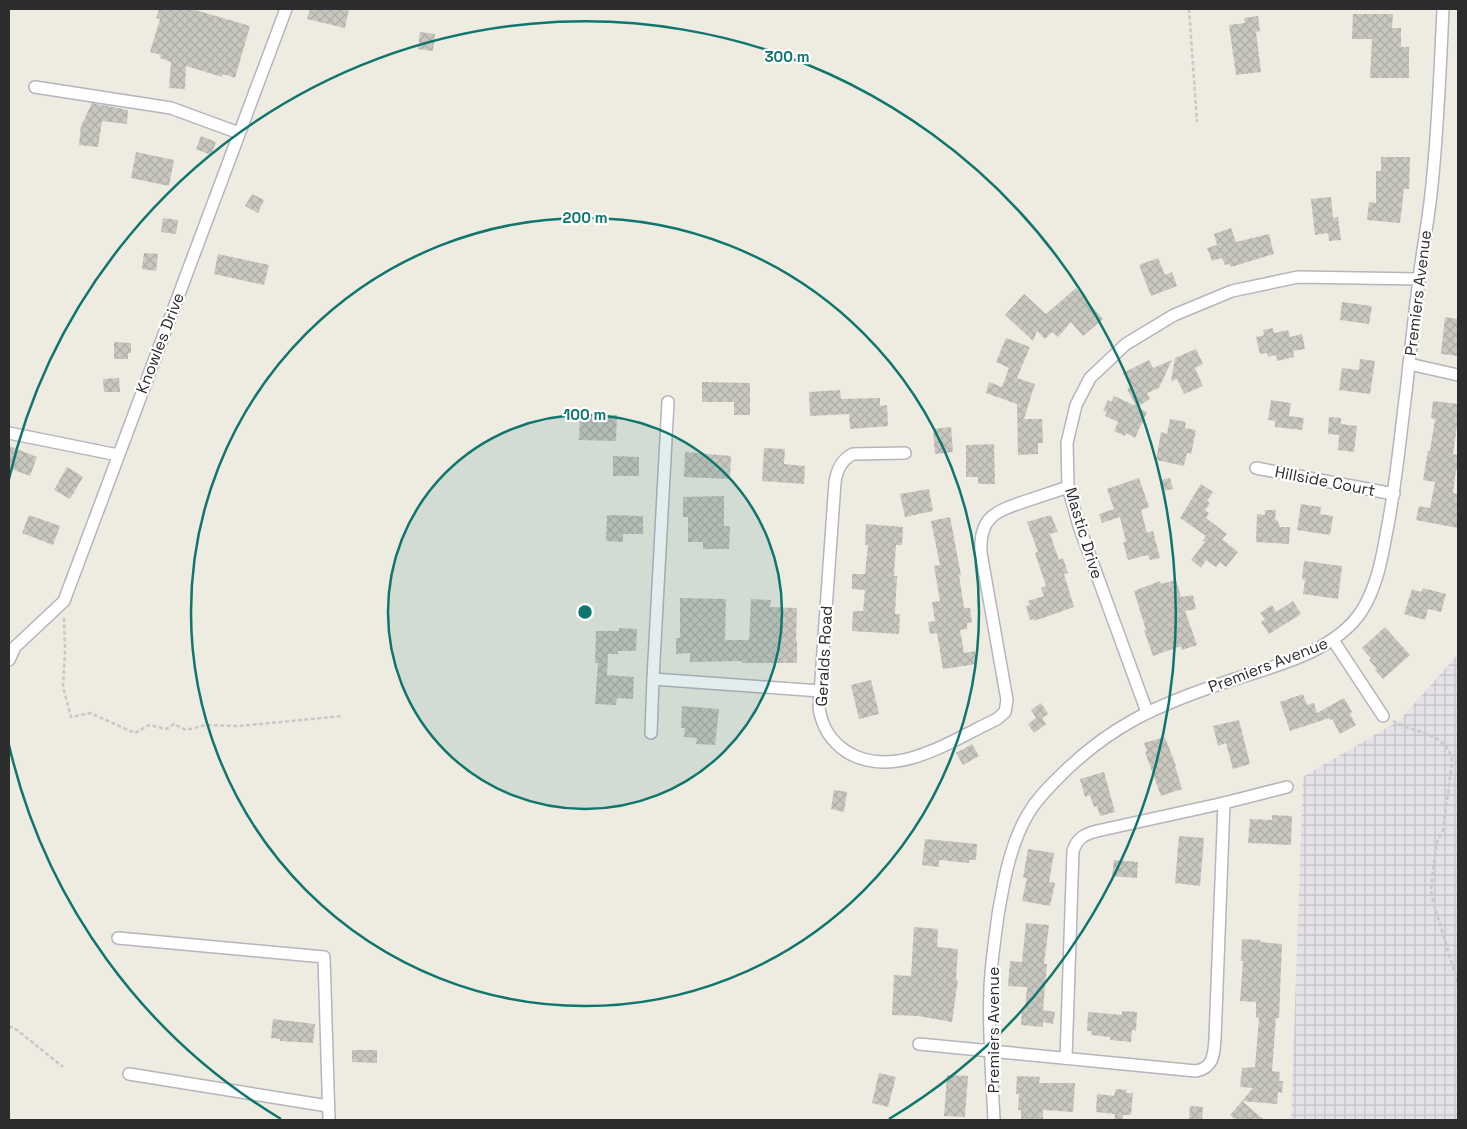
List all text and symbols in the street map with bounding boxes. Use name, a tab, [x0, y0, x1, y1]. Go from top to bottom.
text: 300 m	[764, 47, 810, 66]
text: 200 m	[563, 208, 607, 227]
street label: Premiers Avenue	[1400, 229, 1436, 357]
street label: Knowles Drive	[131, 290, 189, 396]
text: 100 m	[564, 405, 606, 424]
street label: Hillside Court	[1273, 461, 1377, 501]
street label: Mastic Drive	[1060, 485, 1108, 581]
centre of rings	[576, 603, 594, 621]
street label: Geralds Road	[811, 605, 837, 707]
street label: Premiers Avenue	[1205, 632, 1331, 698]
street label: Premiers Avenue	[983, 967, 1004, 1093]

